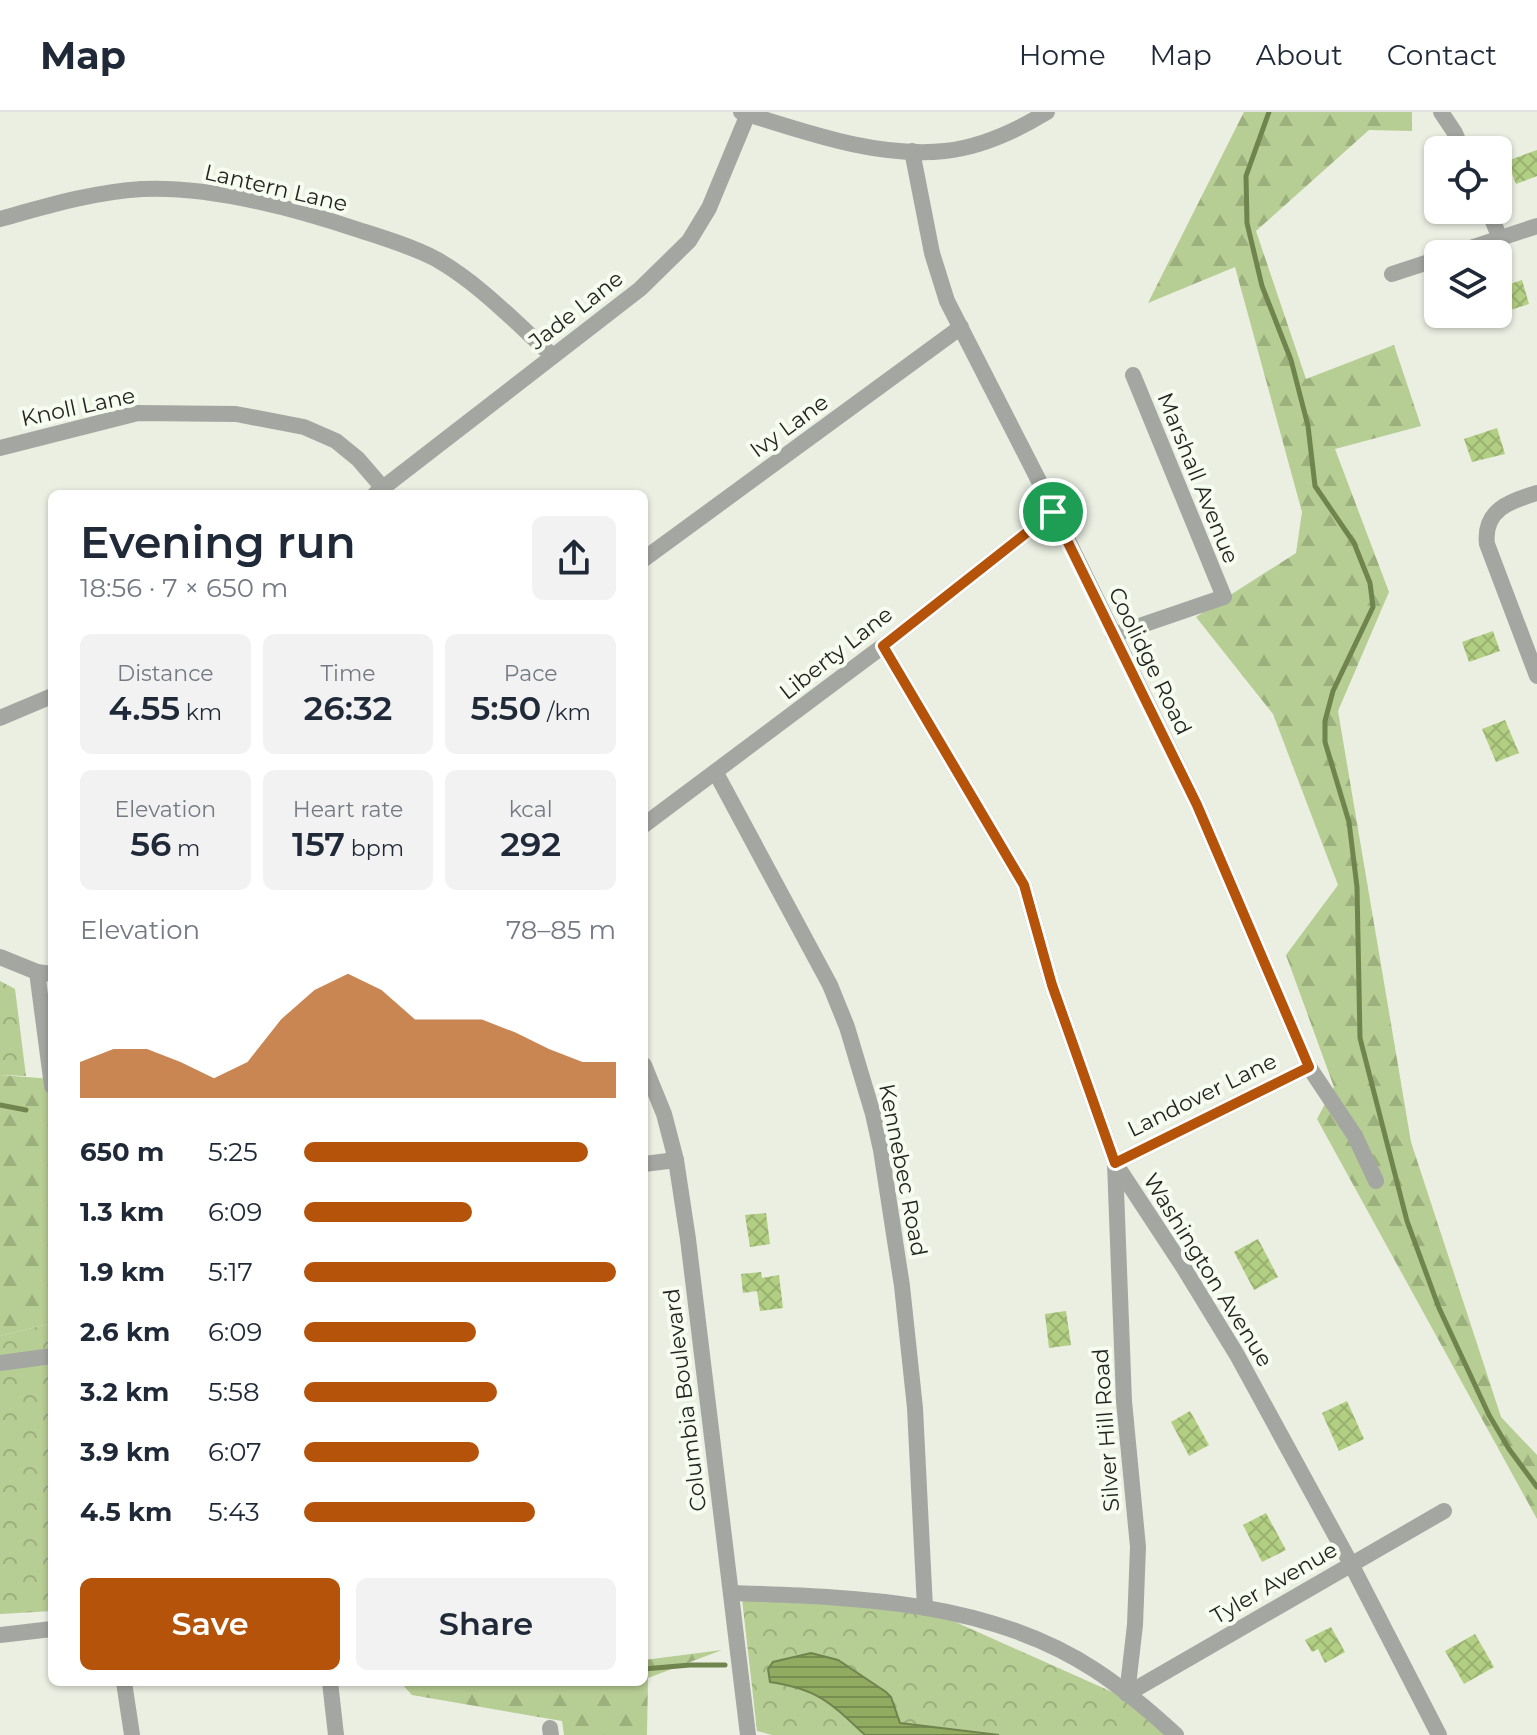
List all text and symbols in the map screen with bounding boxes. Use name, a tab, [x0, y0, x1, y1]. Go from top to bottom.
text: Map	[40, 32, 126, 79]
text: Home	[1019, 38, 1106, 72]
text: Map	[1150, 38, 1212, 72]
text: About	[1256, 38, 1343, 72]
text: Contact	[1387, 38, 1497, 72]
map controls	[1424, 136, 1512, 328]
button: locate	[1424, 136, 1512, 224]
street label: Lantern Lane	[202, 158, 350, 218]
button: layers	[1424, 240, 1512, 328]
street label: Jade Lane	[523, 265, 628, 356]
street label: Knoll Lane	[19, 382, 137, 432]
street label: Ivy Lane	[745, 389, 833, 463]
street label: Marshall Avenue	[1151, 389, 1245, 567]
pin	[1019, 478, 1087, 546]
icon: arrive	[1031, 490, 1075, 534]
text: Evening run	[80, 515, 356, 569]
button: share	[532, 516, 616, 600]
text: 18:56 · 7 × 650 m	[80, 572, 288, 604]
street label: Coolidge Road	[1103, 583, 1197, 739]
street label: Liberty Lane	[774, 600, 898, 706]
text: Distance	[117, 660, 214, 687]
text: Time	[320, 660, 376, 687]
text: Pace	[504, 660, 558, 687]
text: 4.55	[108, 687, 180, 729]
text: 26:32	[304, 687, 392, 729]
text: 5:50	[470, 687, 541, 729]
text: km	[180, 699, 222, 726]
text: /km	[541, 699, 591, 726]
text: Elevation	[114, 796, 216, 823]
text: Heart rate	[293, 796, 403, 823]
text: kcal	[509, 796, 553, 823]
text: 56	[130, 823, 171, 865]
text: 157	[292, 823, 345, 865]
text: 292	[500, 823, 561, 865]
text: m	[171, 835, 200, 862]
text: bpm	[345, 835, 404, 862]
text: Elevation	[80, 914, 200, 946]
text: 78–85 m	[506, 914, 616, 946]
street label: Landover Lane	[1123, 1047, 1281, 1143]
street label: Kennebec Road	[873, 1081, 933, 1259]
text: 650 m	[80, 1136, 164, 1168]
text: 5:25	[208, 1136, 258, 1168]
street label: Washington Avenue	[1137, 1168, 1279, 1372]
text: 1.3 km	[80, 1196, 164, 1228]
text: 6:09	[208, 1196, 262, 1228]
text: 1.9 km	[80, 1256, 165, 1288]
text: 5:17	[208, 1256, 253, 1288]
street label: Columbia Boulevard	[658, 1287, 712, 1513]
text: 2.6 km	[80, 1316, 170, 1348]
text: 6:09	[208, 1316, 262, 1348]
street label: Silver Hill Road	[1087, 1347, 1125, 1513]
text: 3.2 km	[80, 1376, 169, 1408]
text: 5:58	[208, 1376, 260, 1408]
text: 3.9 km	[80, 1436, 170, 1468]
text: 6:07	[208, 1436, 262, 1468]
text: 4.5 km	[80, 1496, 172, 1528]
text: 5:43	[208, 1496, 260, 1528]
street label: Tyler Avenue	[1206, 1536, 1342, 1630]
button: Save	[80, 1578, 340, 1670]
button: Share	[356, 1578, 616, 1670]

